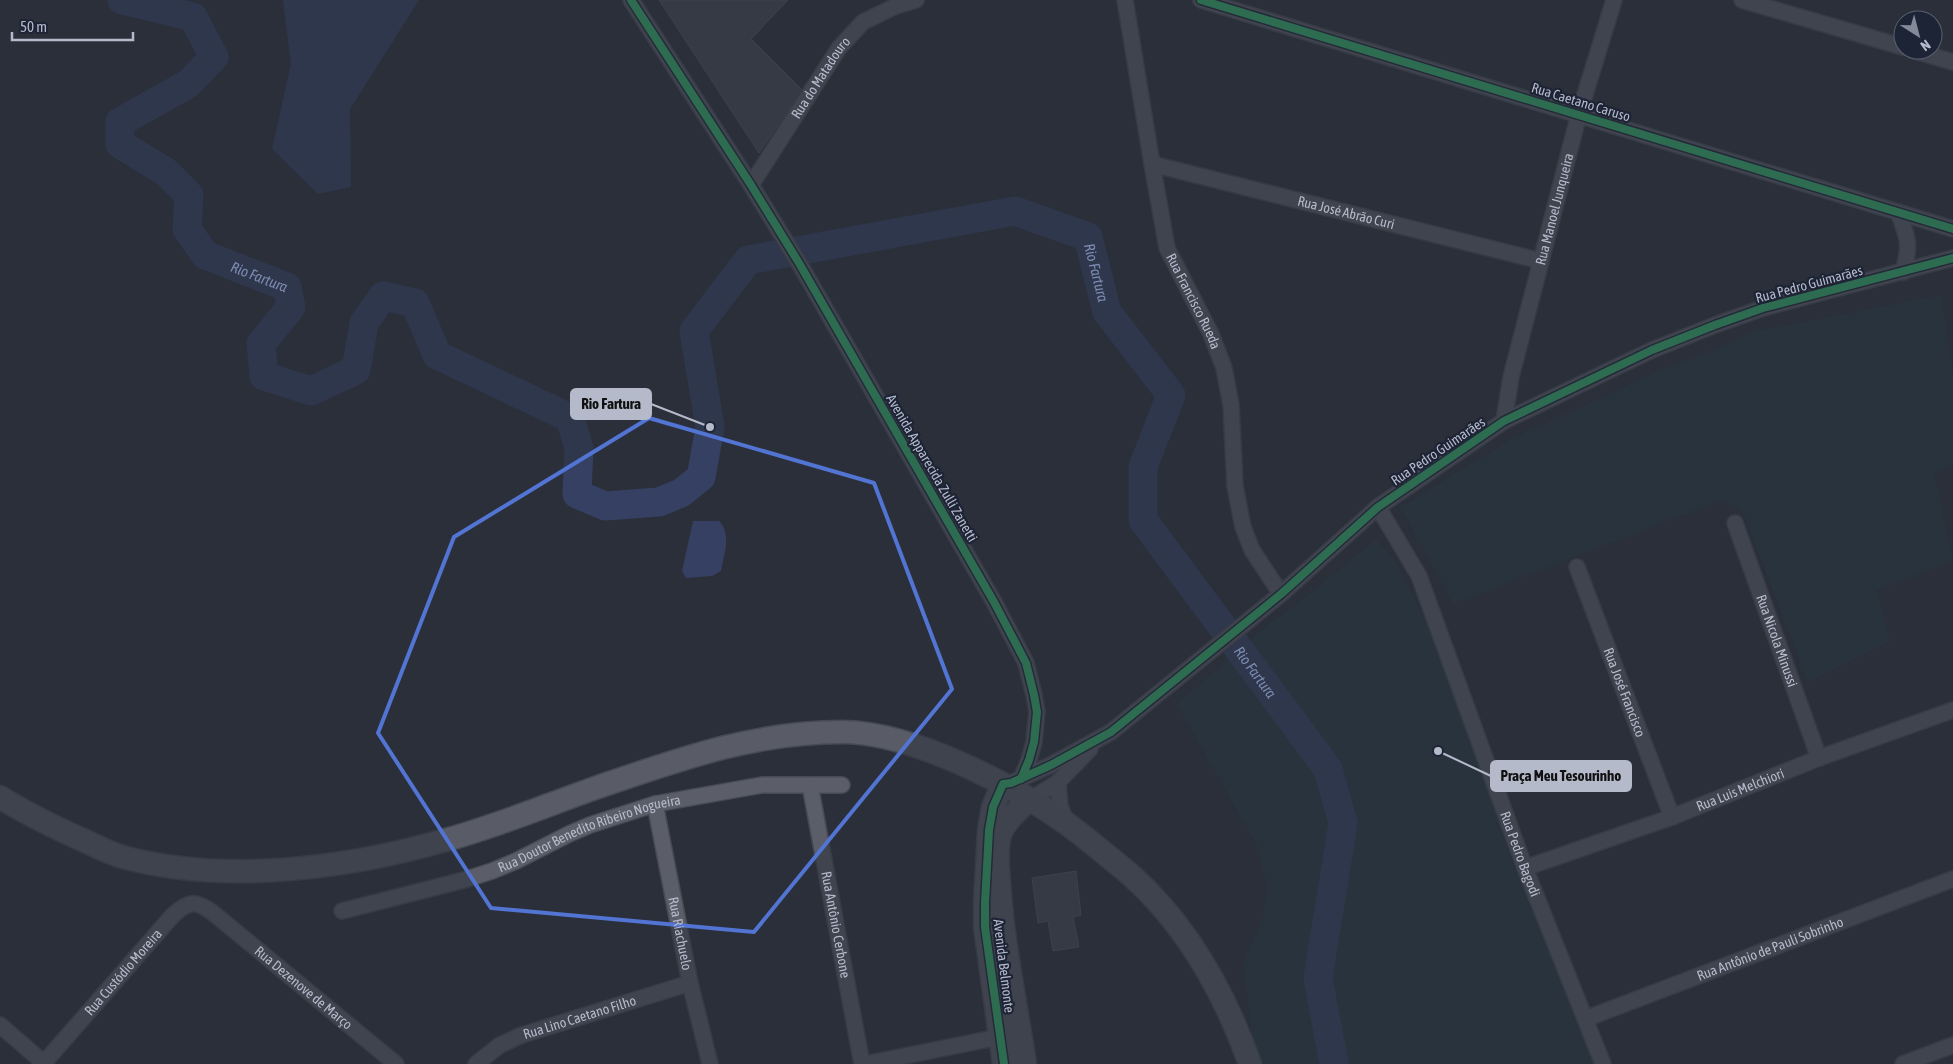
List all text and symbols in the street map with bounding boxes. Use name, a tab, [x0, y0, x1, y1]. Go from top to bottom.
scale bar	[12, 10, 134, 42]
north arrow	[1893, 10, 1943, 60]
text: 50 m	[20, 18, 47, 35]
street label: Rua do Matadouro	[788, 33, 853, 121]
text: N	[1918, 37, 1934, 54]
street label: Rua Caetano Caruso	[1530, 79, 1632, 125]
street label: Rua Manoel Junqueira	[1532, 151, 1577, 267]
street label: Rua José Abrão Curi	[1296, 193, 1396, 232]
water label: Rio Fartura	[1081, 241, 1113, 303]
street label: Rua Francisco Rueda	[1163, 251, 1224, 351]
water label: Rio Fartura	[229, 257, 290, 295]
street label: Rua Pedro Guimarães	[1754, 262, 1864, 306]
callout: Rio Fartura	[571, 389, 651, 419]
street label: Avenida Apparecida Zulli Zanetti	[883, 392, 981, 544]
text: Rio Fartura	[581, 395, 641, 412]
street label: Rua Pedro Guimarães	[1388, 414, 1488, 488]
street label: Rua Nicola Minussi	[1753, 592, 1801, 689]
water label: Rio Fartura	[1231, 643, 1280, 701]
street label: Rua José Francisco	[1600, 645, 1649, 739]
callout: Praça Meu Tesourinho	[1491, 761, 1631, 791]
street label: Rua Luis Melchiori	[1694, 765, 1786, 814]
text: Praça Meu Tesourinho	[1501, 767, 1621, 784]
street label: Rua Doutor Benedito Ribeiro Nogueira	[496, 792, 682, 876]
street label: Rua Pedro Bagodi	[1497, 809, 1544, 899]
street label: Rua Antônio Cerbone	[818, 870, 854, 979]
street label: Rua Riachuelo	[665, 896, 695, 972]
street label: Rua Antônio de Pauli Sobrinho	[1695, 914, 1845, 984]
street label: Avenida Belmonte	[990, 918, 1018, 1014]
street label: Rua Custódio Moreira	[81, 926, 165, 1018]
street label: Rua Dezenove de Março	[252, 943, 356, 1033]
street label: Rua Lino Caetano Filho	[521, 992, 638, 1042]

